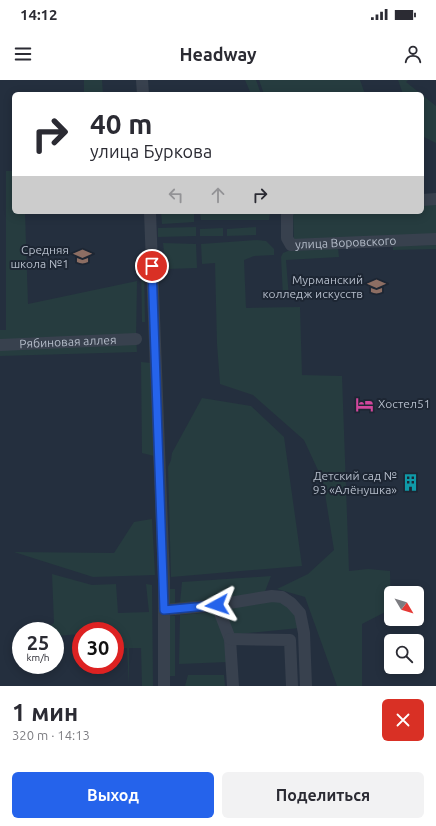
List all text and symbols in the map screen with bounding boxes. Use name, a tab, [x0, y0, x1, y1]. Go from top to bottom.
text: 14:12	[20, 6, 58, 23]
icon: menu	[12, 43, 34, 65]
icon: person	[402, 43, 424, 65]
text: Headway	[179, 44, 257, 64]
icon: right	[24, 108, 76, 160]
text: 40 m	[90, 108, 152, 139]
text: улица Буркова	[90, 141, 212, 161]
icon: left	[165, 184, 187, 206]
icon: ahead	[207, 184, 229, 206]
icon: right	[249, 184, 271, 206]
street label: улица Воровского	[295, 234, 397, 251]
place label: Средняя школа №1	[10, 243, 69, 270]
school or university icon: Средняя школа №1	[72, 247, 92, 267]
pin	[135, 249, 169, 283]
icon: arrive	[141, 255, 163, 277]
place label: Мурманский колледж искусств	[263, 273, 363, 300]
school or university icon: Мурманский колледж искусств	[366, 277, 386, 297]
street label: Рябиновая аллея	[19, 333, 117, 350]
hotel icon: Хостел51	[355, 394, 375, 414]
place label: Хостел51	[378, 397, 431, 410]
place label: Детский сад № 93 «Алёнушка»	[313, 469, 397, 496]
building icon: Детский сад № 93 «Алёнушка»	[400, 473, 420, 493]
position arrow	[196, 584, 238, 626]
north arrow	[384, 586, 424, 626]
map controls	[384, 586, 424, 674]
speed limit sign: 30	[72, 622, 124, 674]
text: 25	[27, 631, 49, 654]
button: search	[384, 634, 424, 674]
text: km/h	[26, 652, 50, 663]
text: 1 мин	[12, 699, 78, 726]
button: close	[382, 699, 424, 741]
text: 320 m · 14:13	[12, 728, 90, 742]
button: Выход	[12, 772, 214, 818]
button: Поделиться	[222, 772, 424, 818]

